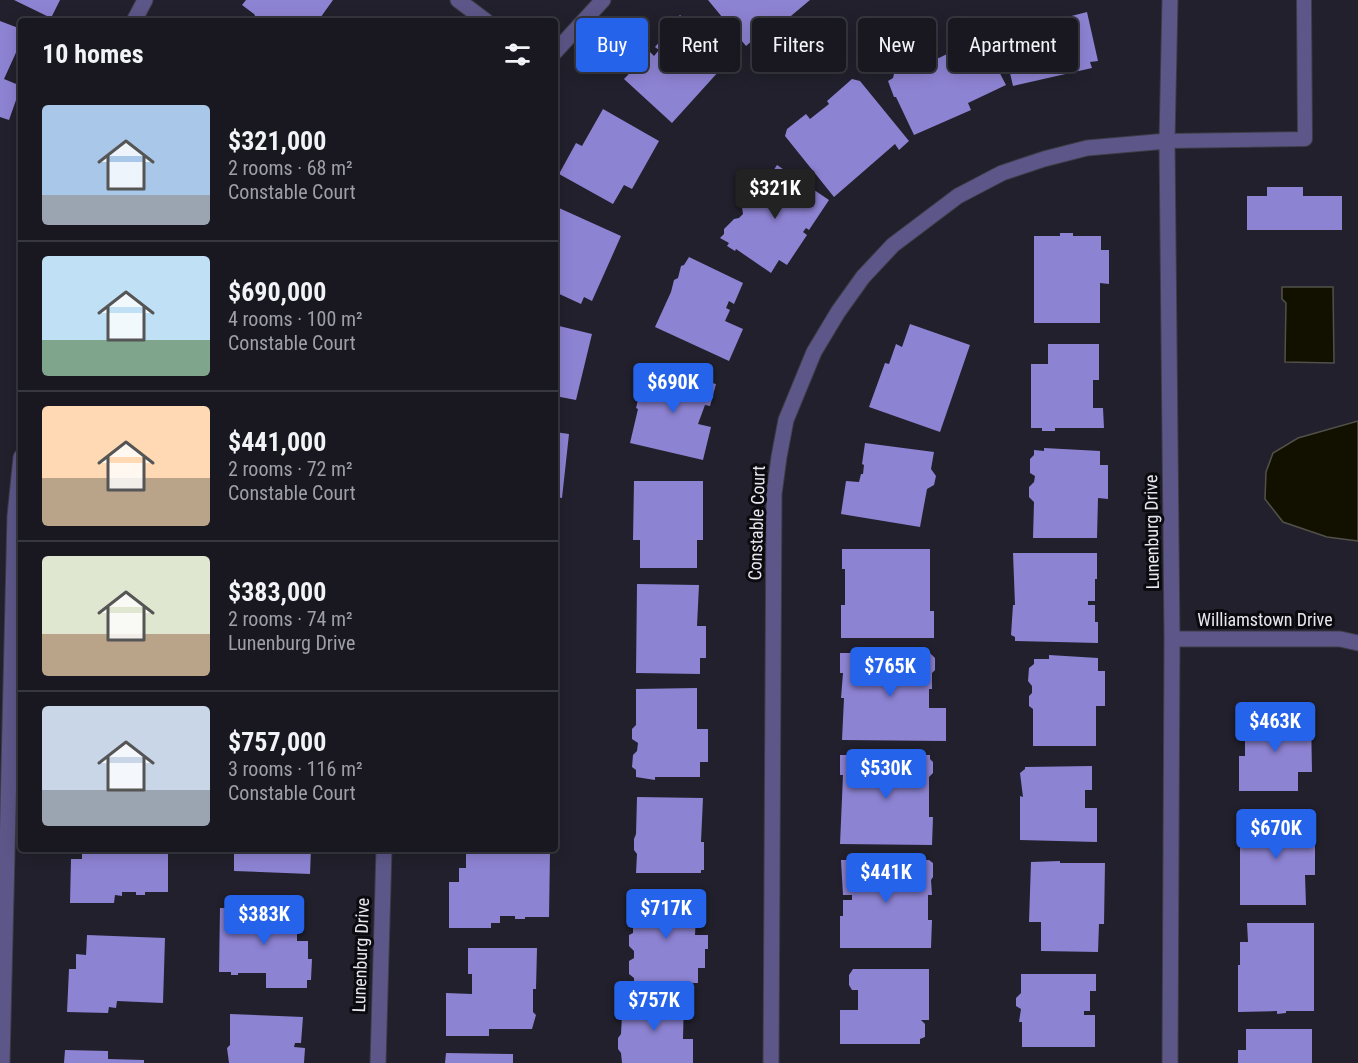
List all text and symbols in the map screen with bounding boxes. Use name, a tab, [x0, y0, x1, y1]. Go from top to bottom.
chip: Buy	[576, 18, 648, 72]
chip: Rent	[660, 18, 740, 72]
chip: Filters	[752, 18, 846, 72]
chip: New	[858, 18, 936, 72]
chip: Apartment	[948, 18, 1078, 72]
icon: filters	[501, 38, 534, 71]
text: 10 homes	[42, 39, 144, 69]
text: $321,000	[228, 126, 326, 156]
icon: home	[90, 129, 162, 201]
text: 2 rooms · 68 m²	[228, 156, 353, 180]
pin: $321K	[733, 169, 817, 220]
text: $321K	[749, 176, 801, 200]
text: Constable Court	[228, 180, 356, 204]
text: $690,000	[228, 277, 326, 307]
icon: home	[90, 280, 162, 352]
text: 4 rooms · 100 m²	[228, 307, 363, 331]
text: Constable Court	[228, 331, 356, 355]
pin: $690K	[631, 363, 715, 414]
text: $690K	[647, 370, 699, 394]
text: $441,000	[228, 427, 326, 457]
icon: home	[90, 430, 162, 502]
text: 2 rooms · 72 m²	[228, 457, 353, 481]
street label: Constable Court	[744, 465, 769, 581]
street label: Lunenburg Drive	[1140, 475, 1163, 589]
text: Constable Court	[228, 481, 356, 505]
text: $383,000	[228, 577, 326, 607]
icon: home	[90, 580, 162, 652]
text: 2 rooms · 74 m²	[228, 607, 353, 631]
street label: Williamstown Drive	[1197, 609, 1333, 630]
text: Lunenburg Drive	[228, 631, 355, 655]
pin: $765K	[848, 647, 932, 698]
text: $765K	[864, 654, 916, 678]
pin: $463K	[1233, 702, 1317, 753]
text: $463K	[1249, 709, 1301, 733]
text: $757,000	[228, 727, 326, 757]
icon: home	[90, 730, 162, 802]
pin: $530K	[844, 749, 928, 800]
text: $530K	[860, 756, 912, 780]
text: 3 rooms · 116 m²	[228, 757, 363, 781]
text: Constable Court	[228, 781, 356, 805]
pin: $670K	[1234, 809, 1318, 860]
text: $670K	[1250, 816, 1302, 840]
pin: $441K	[844, 853, 928, 904]
text: $441K	[860, 860, 912, 884]
pin: $717K	[624, 889, 708, 940]
pin: $383K	[222, 895, 306, 946]
text: $717K	[640, 896, 692, 920]
street label: Lunenburg Drive	[348, 897, 373, 1013]
text: $383K	[238, 902, 290, 926]
pin: $757K	[612, 981, 696, 1032]
text: $757K	[628, 988, 680, 1012]

